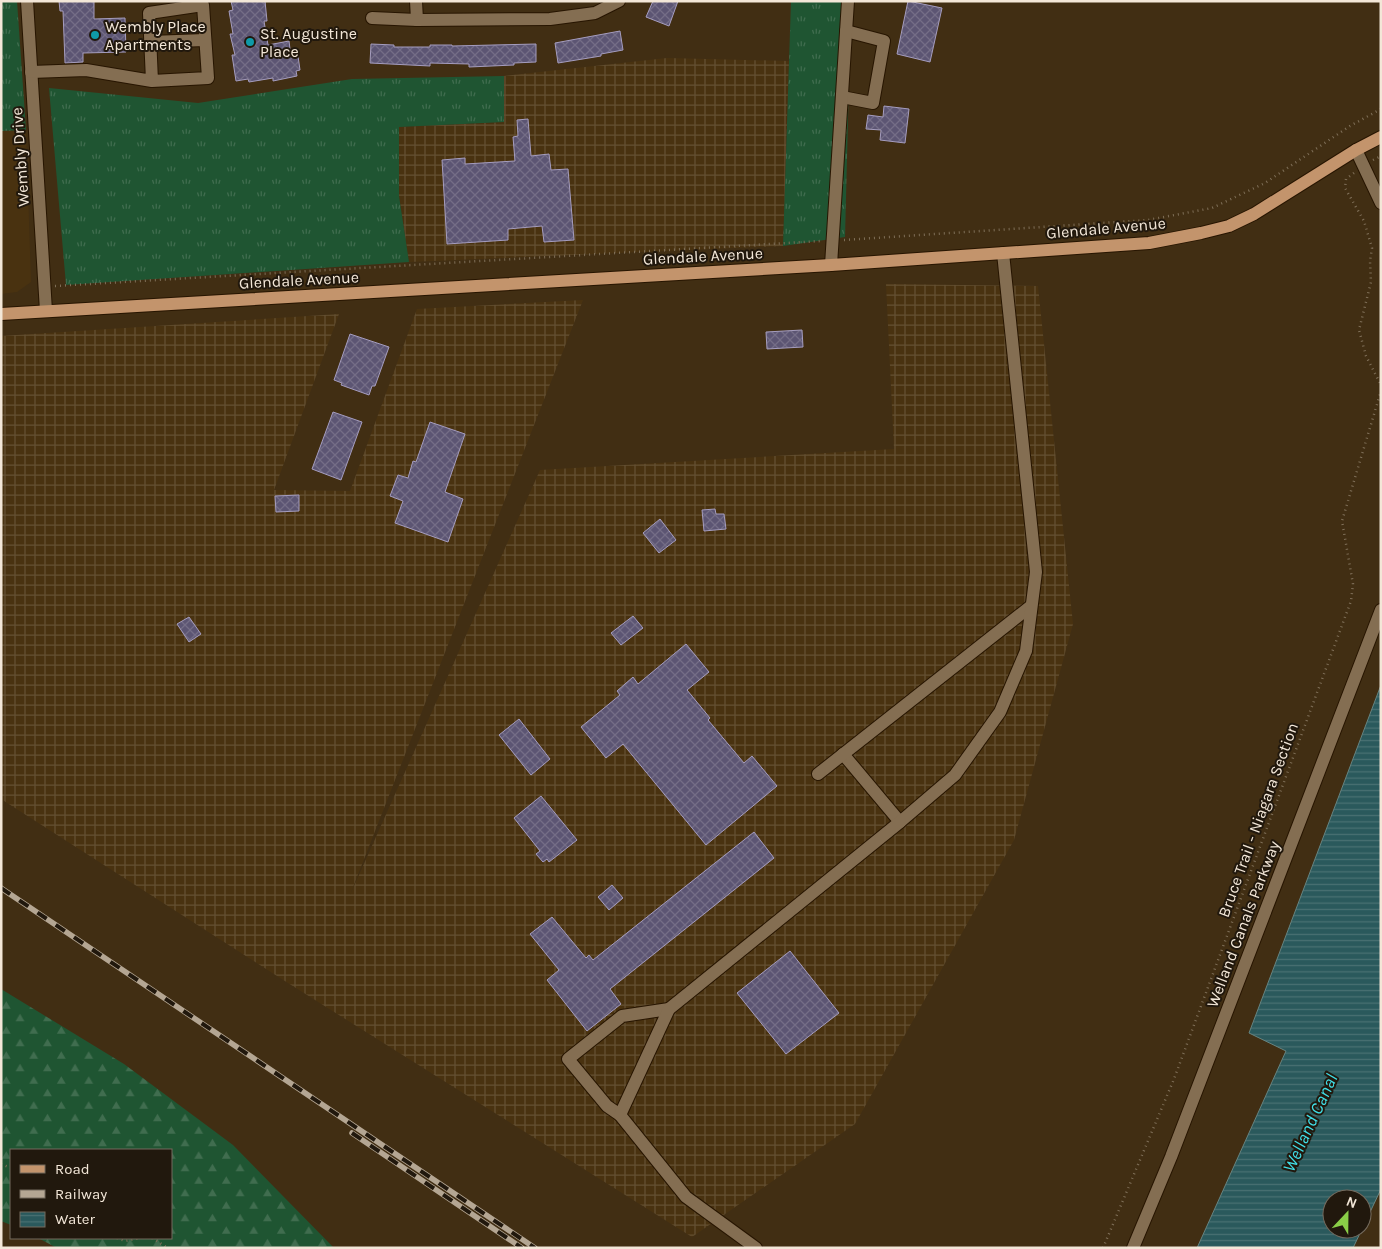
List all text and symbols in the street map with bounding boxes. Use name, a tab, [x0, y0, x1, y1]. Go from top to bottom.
place label: Wembly Place Apartments	[105, 17, 206, 54]
place label: St. Augustine Place	[260, 24, 357, 61]
marker: Wembly Place Apartments	[89, 29, 101, 41]
marker: St. Augustine Place	[244, 36, 256, 48]
street label: Wembly Drive	[7, 107, 33, 207]
street label: Glendale Avenue	[1045, 213, 1167, 243]
street label: Glendale Avenue	[643, 243, 763, 269]
street label: Glendale Avenue	[239, 267, 359, 293]
street label: Bruce Trail - Niagara Section	[1214, 720, 1302, 920]
street label: Welland Canals Parkway	[1202, 838, 1284, 1010]
water label: Welland Canal	[1278, 1070, 1343, 1176]
legend	[10, 1149, 172, 1239]
text: Road	[55, 1160, 90, 1178]
text: Railway	[55, 1185, 107, 1203]
north arrow	[1322, 1189, 1372, 1239]
text: N	[1344, 1193, 1360, 1212]
text: Water	[55, 1210, 96, 1228]

